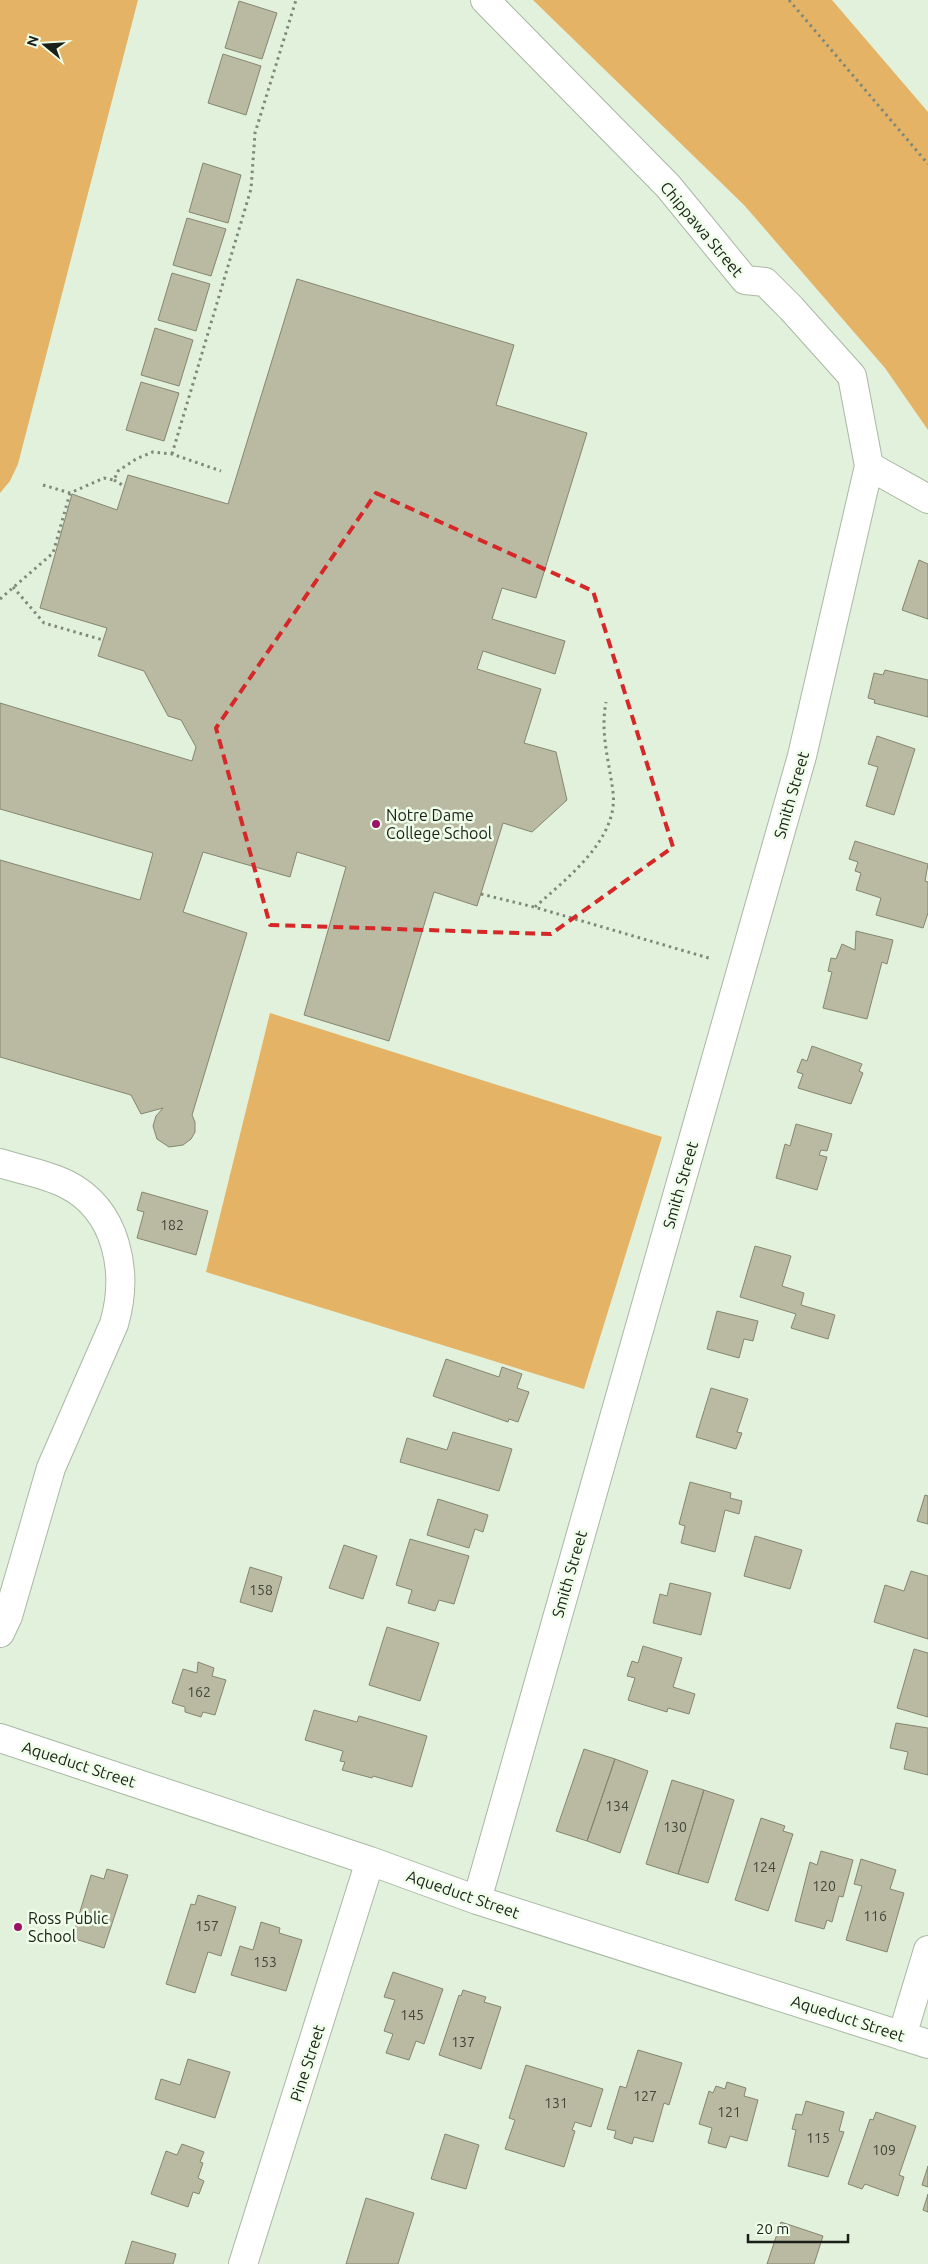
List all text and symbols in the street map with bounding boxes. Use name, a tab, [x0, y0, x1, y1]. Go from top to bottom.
north arrow	[20, 20, 70, 70]
text: N	[23, 34, 42, 48]
street label: Chippawa Street	[657, 178, 748, 281]
street label: Smith Street	[770, 749, 812, 841]
place label: Notre Dame College School	[386, 806, 492, 842]
marker: Notre Dame College School	[370, 818, 382, 830]
street label: Smith Street	[659, 1139, 701, 1231]
house number: 182	[160, 1217, 184, 1233]
street label: Smith Street	[548, 1528, 590, 1620]
house number: 158	[249, 1582, 273, 1598]
house number: 162	[187, 1684, 211, 1700]
street label: Aqueduct Street	[20, 1737, 139, 1791]
house number: 134	[605, 1798, 629, 1814]
house number: 130	[663, 1819, 687, 1835]
house number: 124	[752, 1859, 776, 1875]
street label: Aqueduct Street	[404, 1866, 523, 1922]
house number: 120	[812, 1878, 836, 1894]
house number: 116	[863, 1908, 887, 1924]
place label: Ross Public School	[28, 1909, 109, 1945]
house number: 157	[195, 1918, 219, 1934]
marker: Ross Public School	[12, 1921, 24, 1933]
house number: 153	[253, 1954, 277, 1970]
street label: Aqueduct Street	[789, 1991, 908, 2045]
house number: 145	[400, 2007, 424, 2023]
street label: Pine Street	[286, 2022, 328, 2104]
house number: 137	[451, 2034, 475, 2050]
house number: 127	[633, 2088, 657, 2104]
house number: 131	[544, 2095, 568, 2111]
house number: 121	[717, 2104, 741, 2120]
house number: 115	[806, 2130, 830, 2146]
house number: 109	[872, 2142, 896, 2158]
scale bar	[748, 2212, 848, 2244]
text: 20 m	[756, 2220, 789, 2237]

